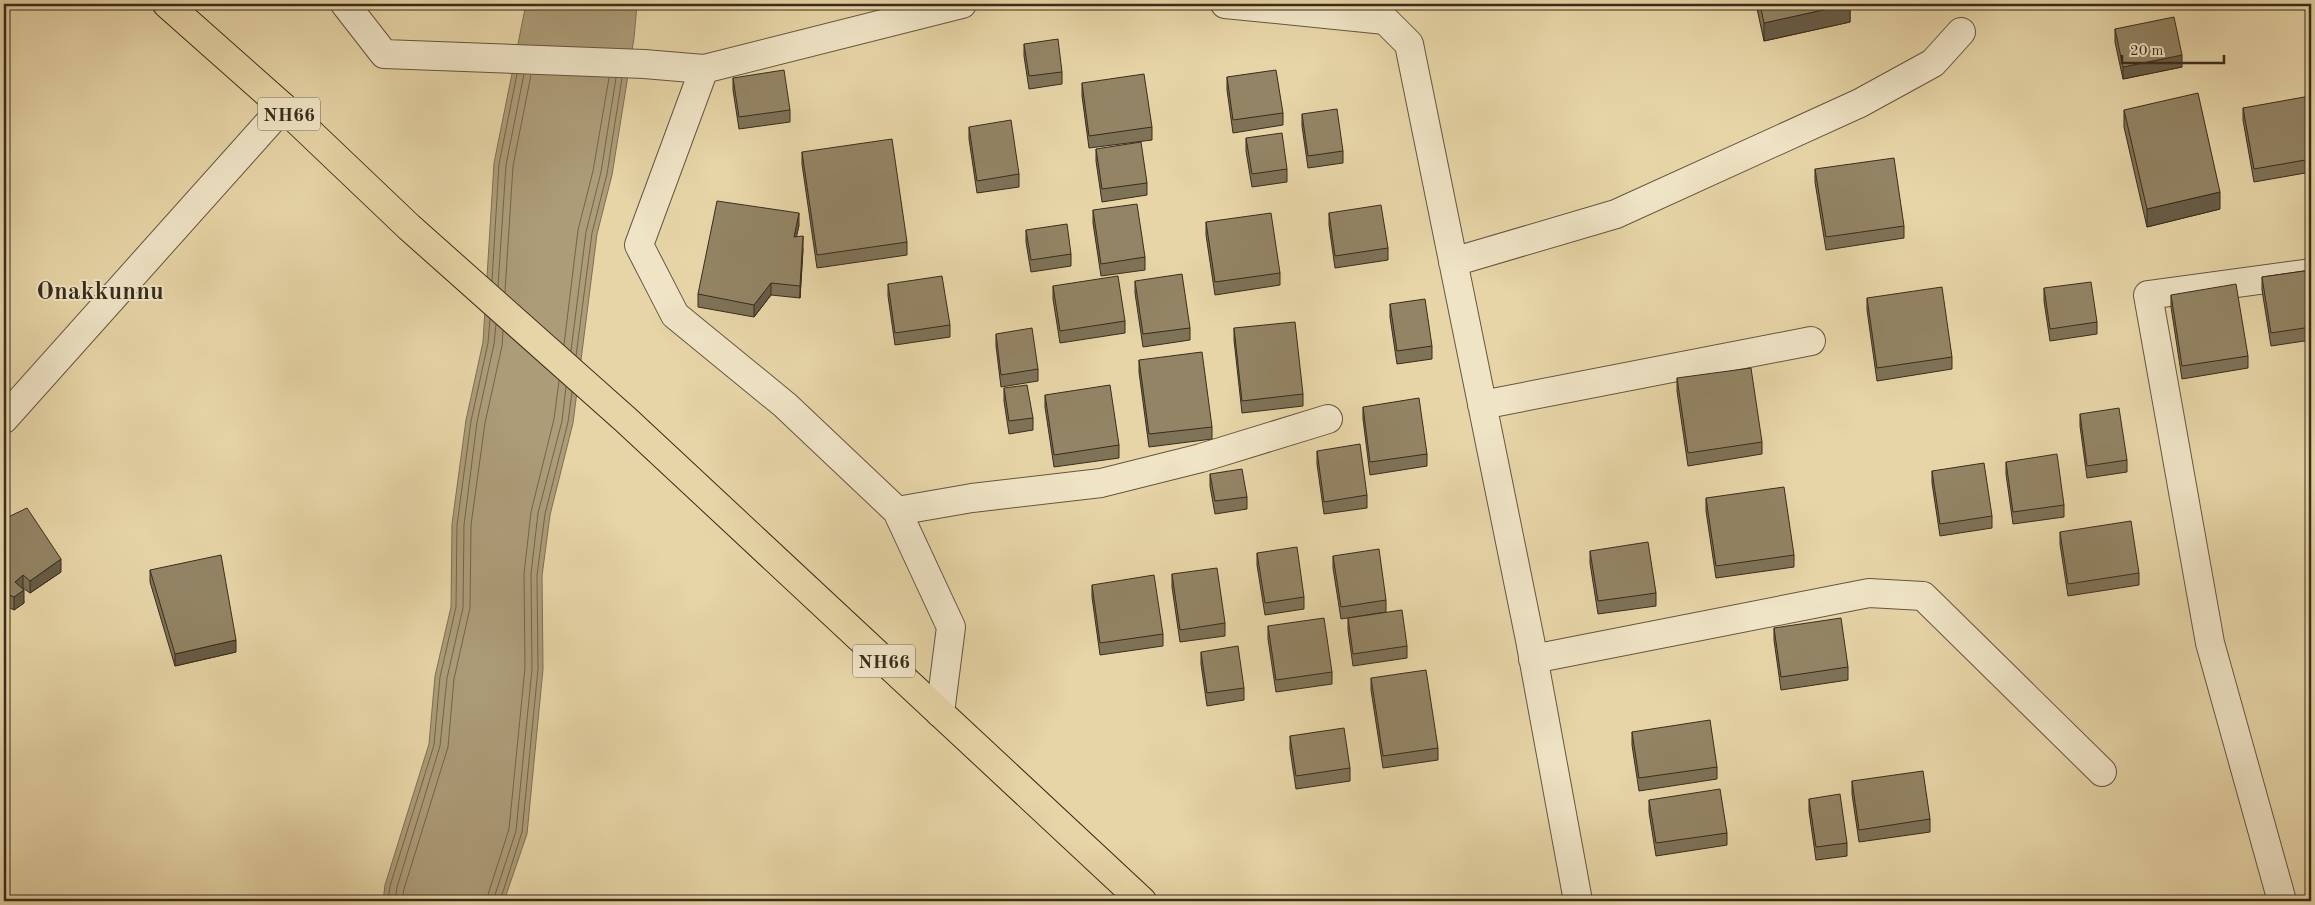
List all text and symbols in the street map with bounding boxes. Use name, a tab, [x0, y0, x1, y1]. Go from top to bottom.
scale bar	[2122, 32, 2225, 64]
text: 20 m	[2130, 44, 2164, 59]
road number: NH66	[258, 98, 320, 130]
district label: Onakkunnu	[36, 280, 164, 305]
road number: NH66	[853, 644, 915, 678]

